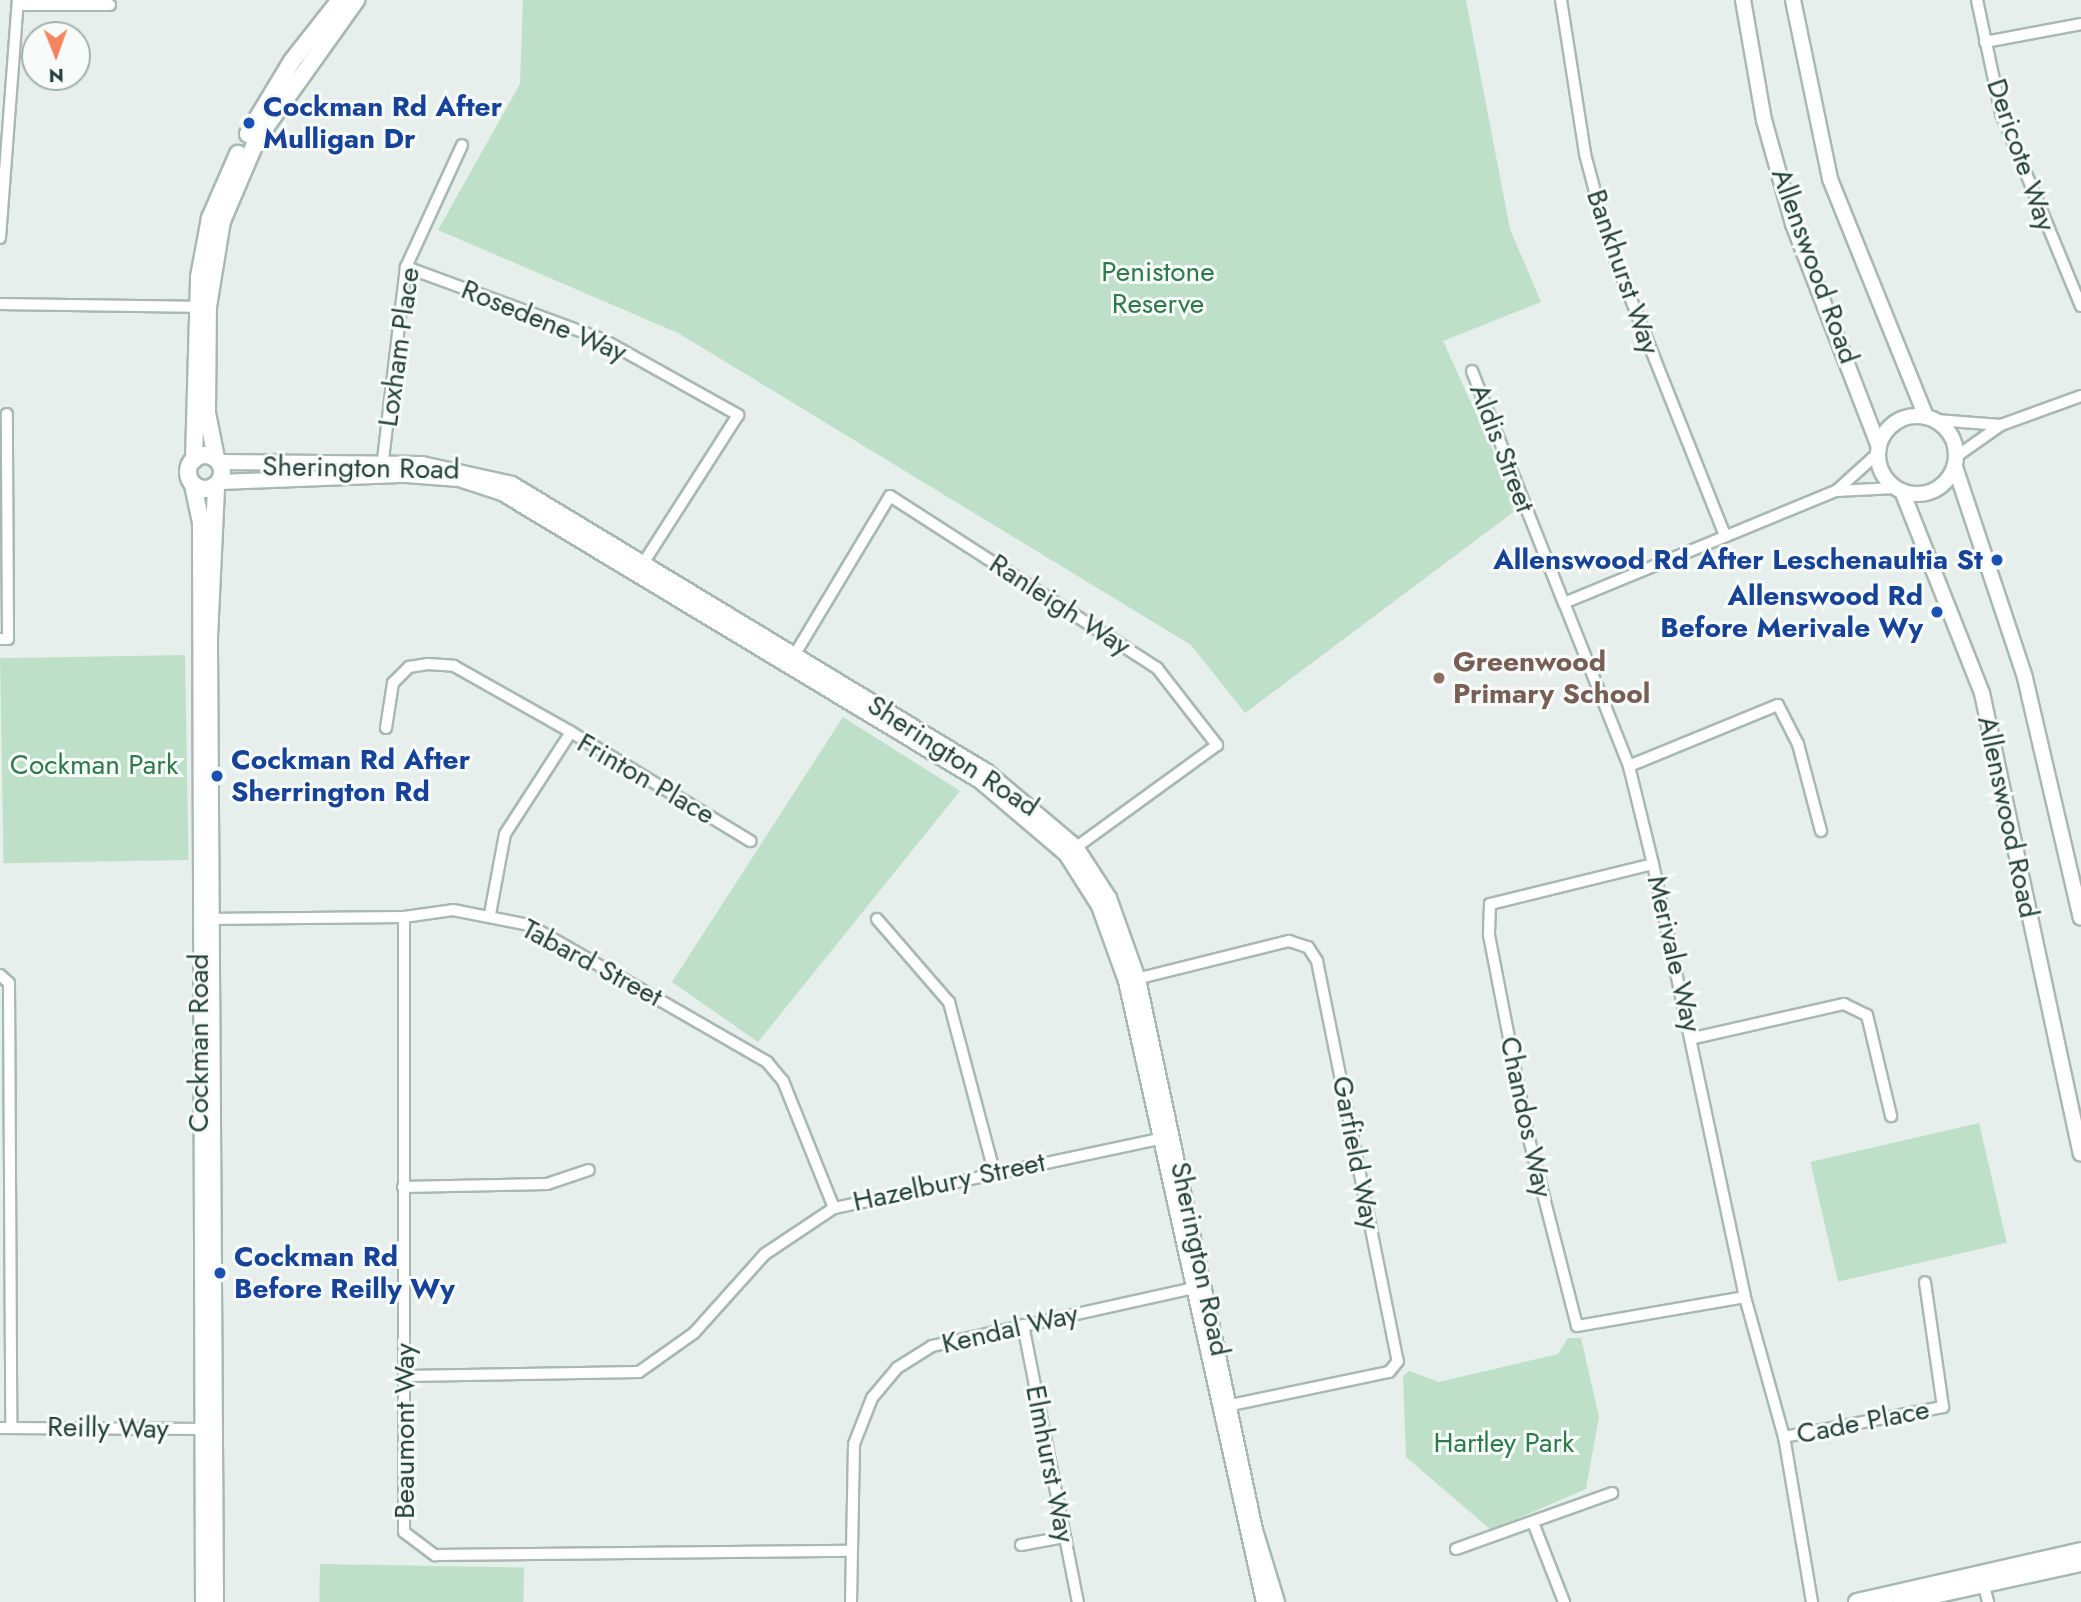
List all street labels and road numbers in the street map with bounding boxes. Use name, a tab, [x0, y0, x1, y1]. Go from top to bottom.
street label: Dericote Way	[1979, 74, 2063, 236]
street label: Allenswood Road	[1764, 164, 1866, 368]
street label: Bankhurst Way	[1579, 185, 1667, 359]
street label: Loxham Place	[371, 265, 427, 429]
street label: Rosedene Way	[457, 273, 631, 369]
street label: Aldis Street	[1462, 379, 1542, 517]
street label: Sherington Road	[262, 449, 460, 487]
street label: Ranleigh Way	[983, 547, 1137, 663]
street label: Sherington Road	[861, 688, 1045, 824]
street label: Allenswood Road	[1970, 713, 2046, 921]
street label: Frinton Place	[571, 726, 721, 832]
street label: Merivale Way	[1640, 872, 1708, 1036]
street label: Tabard Street	[516, 912, 668, 1014]
street label: Cockman Road	[182, 954, 216, 1132]
street label: Chandos Way	[1493, 1034, 1559, 1200]
street label: Garfield Way	[1325, 1073, 1387, 1233]
street label: Hazelbury Street	[850, 1145, 1048, 1219]
street label: Sherington Road	[1163, 1159, 1237, 1359]
street label: Kendal Way	[939, 1297, 1081, 1361]
street label: Beaumont Way	[388, 1343, 422, 1519]
street label: Elmhurst Way	[1018, 1382, 1082, 1546]
street label: Cade Place	[1794, 1393, 1932, 1451]
street label: Reilly Way	[47, 1410, 169, 1446]

